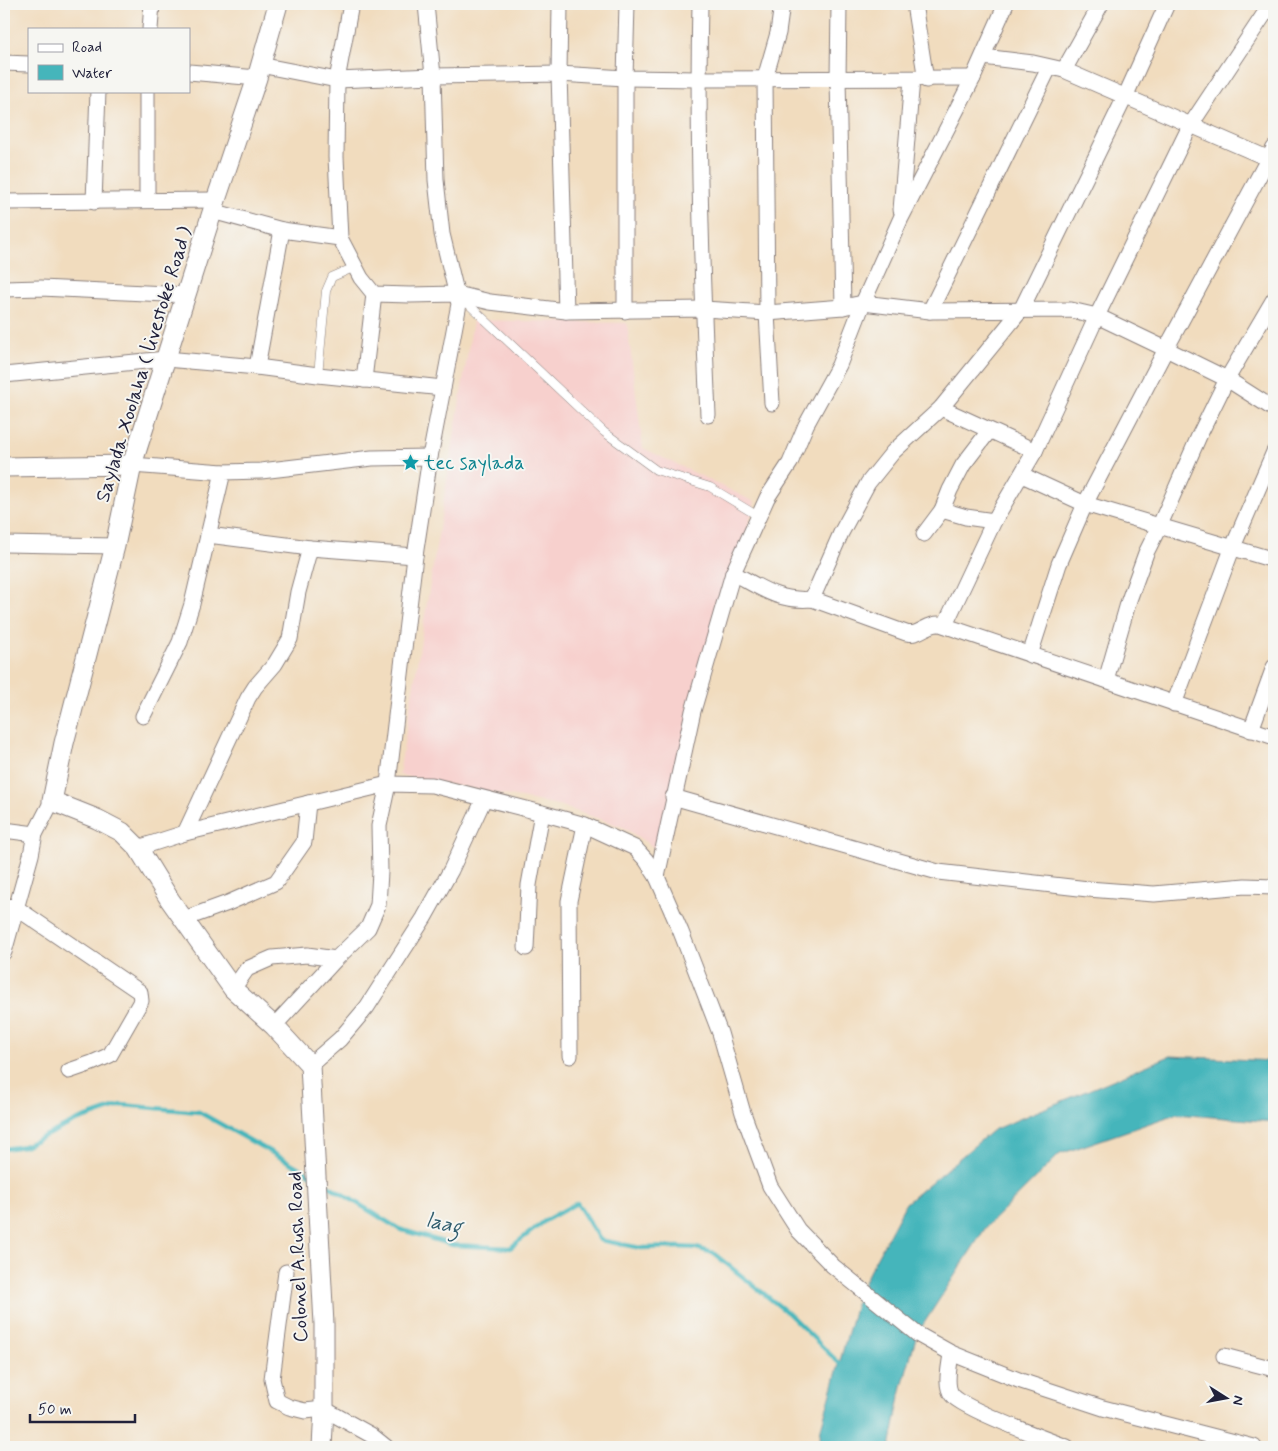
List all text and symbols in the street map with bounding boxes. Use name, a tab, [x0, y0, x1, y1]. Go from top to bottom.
legend	[28, 28, 190, 92]
text: Road	[72, 38, 102, 58]
text: Water	[72, 64, 112, 84]
street label: Saylada Xoolaha ( livestoke Road )	[90, 223, 199, 506]
place label: tec saylada	[423, 450, 525, 477]
place icon: tec saylada	[400, 452, 420, 472]
street label: Colonel A.Rush Road	[282, 1171, 315, 1343]
water label: laag	[423, 1206, 467, 1244]
north arrow	[1200, 1374, 1250, 1424]
scale bar	[30, 1391, 135, 1423]
text: N	[1228, 1394, 1248, 1407]
text: 50 m	[38, 1400, 72, 1420]

